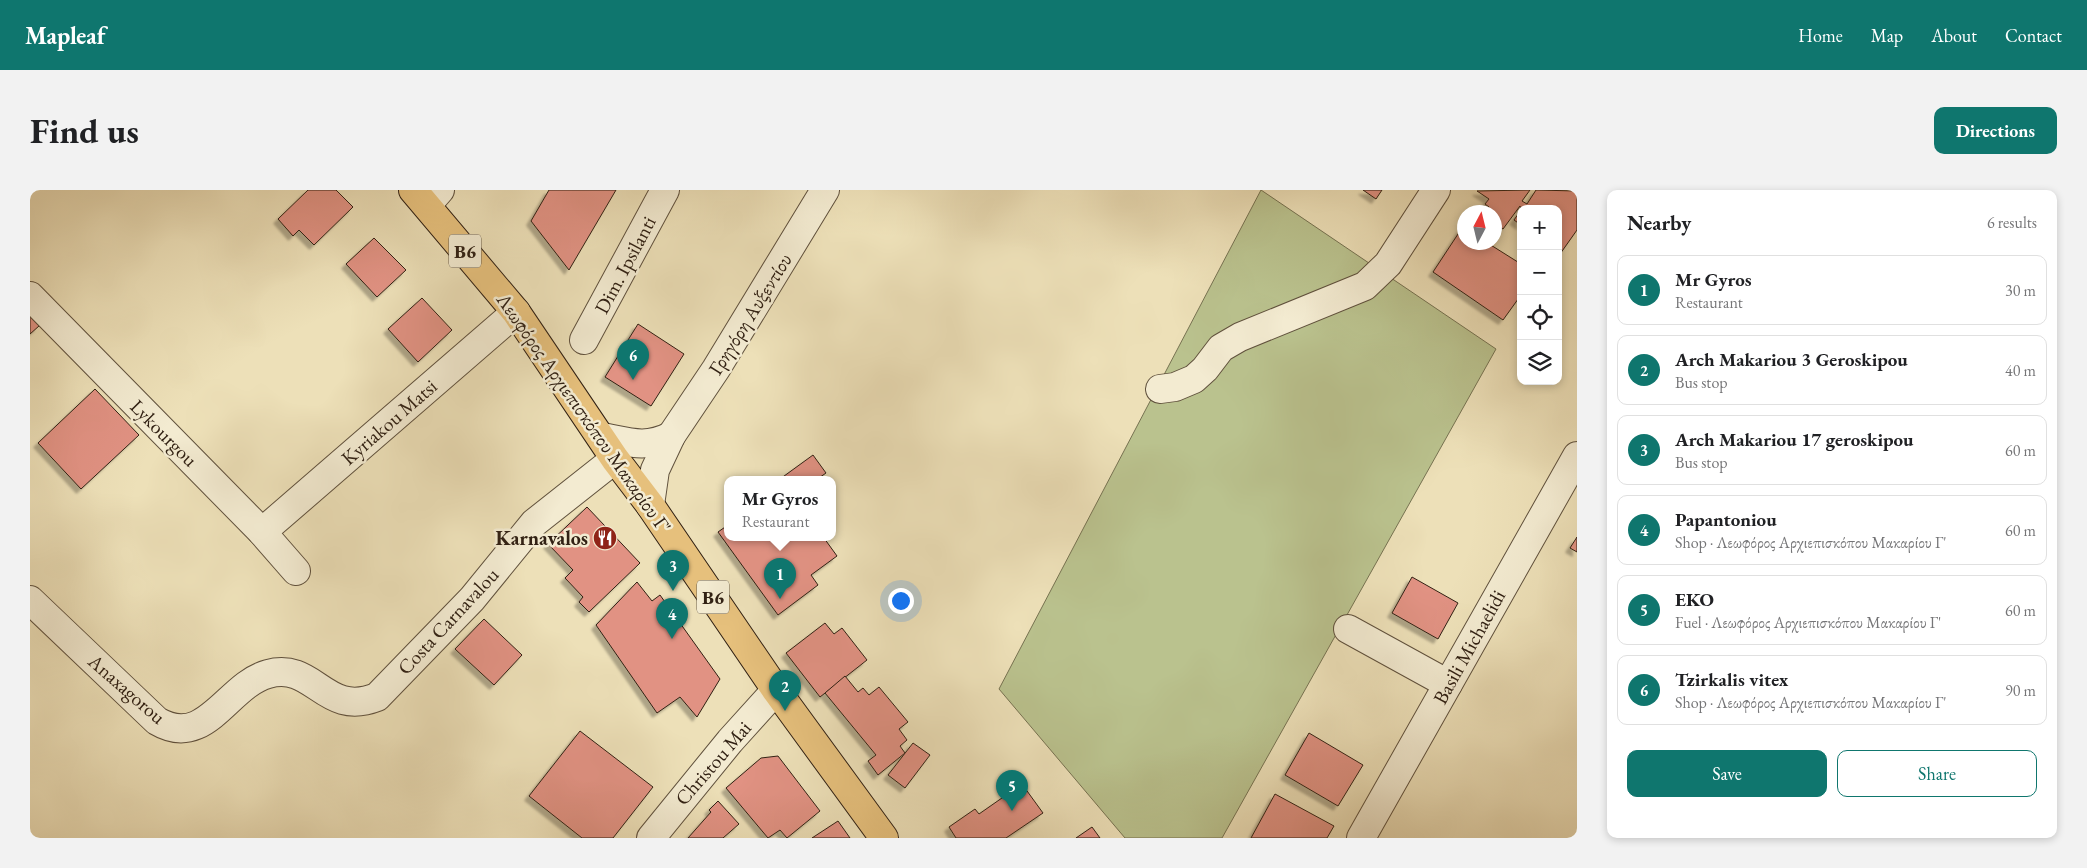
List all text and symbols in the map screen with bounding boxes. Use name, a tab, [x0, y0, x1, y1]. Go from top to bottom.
text: Mapleaf	[25, 20, 106, 51]
text: Home	[1798, 24, 1843, 47]
text: Map	[1871, 24, 1903, 47]
text: About	[1931, 24, 1977, 47]
text: Contact	[2005, 24, 2062, 47]
button: Directions	[1934, 107, 2057, 154]
text: Find us	[30, 108, 139, 153]
north arrow	[1457, 205, 1502, 250]
map controls	[1517, 205, 1562, 385]
button: +	[1517, 205, 1562, 250]
text: Nearby	[1627, 209, 1691, 236]
street label: Dim. Ipsilanti	[588, 211, 662, 318]
text: 6 results	[1987, 212, 2037, 233]
road number: B6	[449, 234, 481, 268]
street label: Γρηγόρη Αυξεντίου	[702, 248, 798, 380]
button: −	[1517, 250, 1562, 295]
text: Mr Gyros	[1675, 267, 1752, 292]
text: 1	[1640, 280, 1648, 301]
text: 30 m	[2005, 280, 2036, 301]
street label: Λεωφόρος Αρχιεπισκόπου Μακαρίου Γ'	[490, 287, 677, 538]
text: Restaurant	[1675, 292, 1743, 313]
button: locate	[1517, 295, 1562, 340]
pin: 6	[617, 339, 649, 380]
button: layers	[1517, 340, 1562, 385]
text: Arch Makariou 3 Geroskipou	[1675, 347, 1908, 372]
text: 2	[1640, 360, 1648, 381]
text: 40 m	[2005, 360, 2036, 381]
text: Bus stop	[1675, 372, 1728, 393]
street label: Kyriakou Matsi	[336, 373, 443, 471]
street label: Lykourgou	[125, 394, 204, 473]
text: Arch Makariou 17 geroskipou	[1675, 427, 1914, 452]
text: 3	[1640, 440, 1648, 461]
text: 60 m	[2005, 440, 2036, 461]
text: Bus stop	[1675, 452, 1728, 473]
popup	[724, 476, 836, 541]
text: Mr Gyros	[742, 486, 818, 511]
text: Papantoniou	[1675, 507, 1777, 532]
text: Restaurant	[742, 511, 810, 532]
text: 4	[1640, 520, 1648, 541]
text: 60 m	[2005, 520, 2036, 541]
place label: Karnavalos	[496, 525, 588, 551]
restaurant icon: Karnavalos	[592, 525, 618, 551]
text: Shop · Λεωφόρος Αρχιεπισκόπου Μακαρίου Γ'	[1675, 532, 1946, 553]
pin: 3	[657, 550, 689, 591]
pin: 1	[764, 558, 796, 599]
street label: Costa Carnavalou	[392, 562, 505, 680]
road number: B6	[697, 581, 729, 614]
street label: Basili Michaelidi	[1427, 585, 1511, 709]
text: EKO	[1675, 587, 1714, 612]
your location	[888, 588, 914, 614]
pin: 4	[656, 598, 688, 639]
text: 5	[1640, 600, 1648, 621]
text: 60 m	[2005, 600, 2036, 621]
text: Fuel · Λεωφόρος Αρχιεπισκόπου Μακαρίου Γ'	[1675, 612, 1941, 633]
street label: Anaxagorou	[82, 648, 171, 730]
text: Tzirkalis vitex	[1675, 667, 1788, 692]
pin: 2	[769, 670, 801, 711]
text: 6	[1640, 680, 1648, 701]
text: 90 m	[2005, 680, 2036, 701]
text: Shop · Λεωφόρος Αρχιεπισκόπου Μακαρίου Γ'	[1675, 692, 1946, 713]
street label: Christou Mai	[669, 715, 757, 811]
button: Save	[1627, 750, 1827, 797]
button: Share	[1837, 750, 2037, 797]
pin: 5	[996, 770, 1028, 811]

